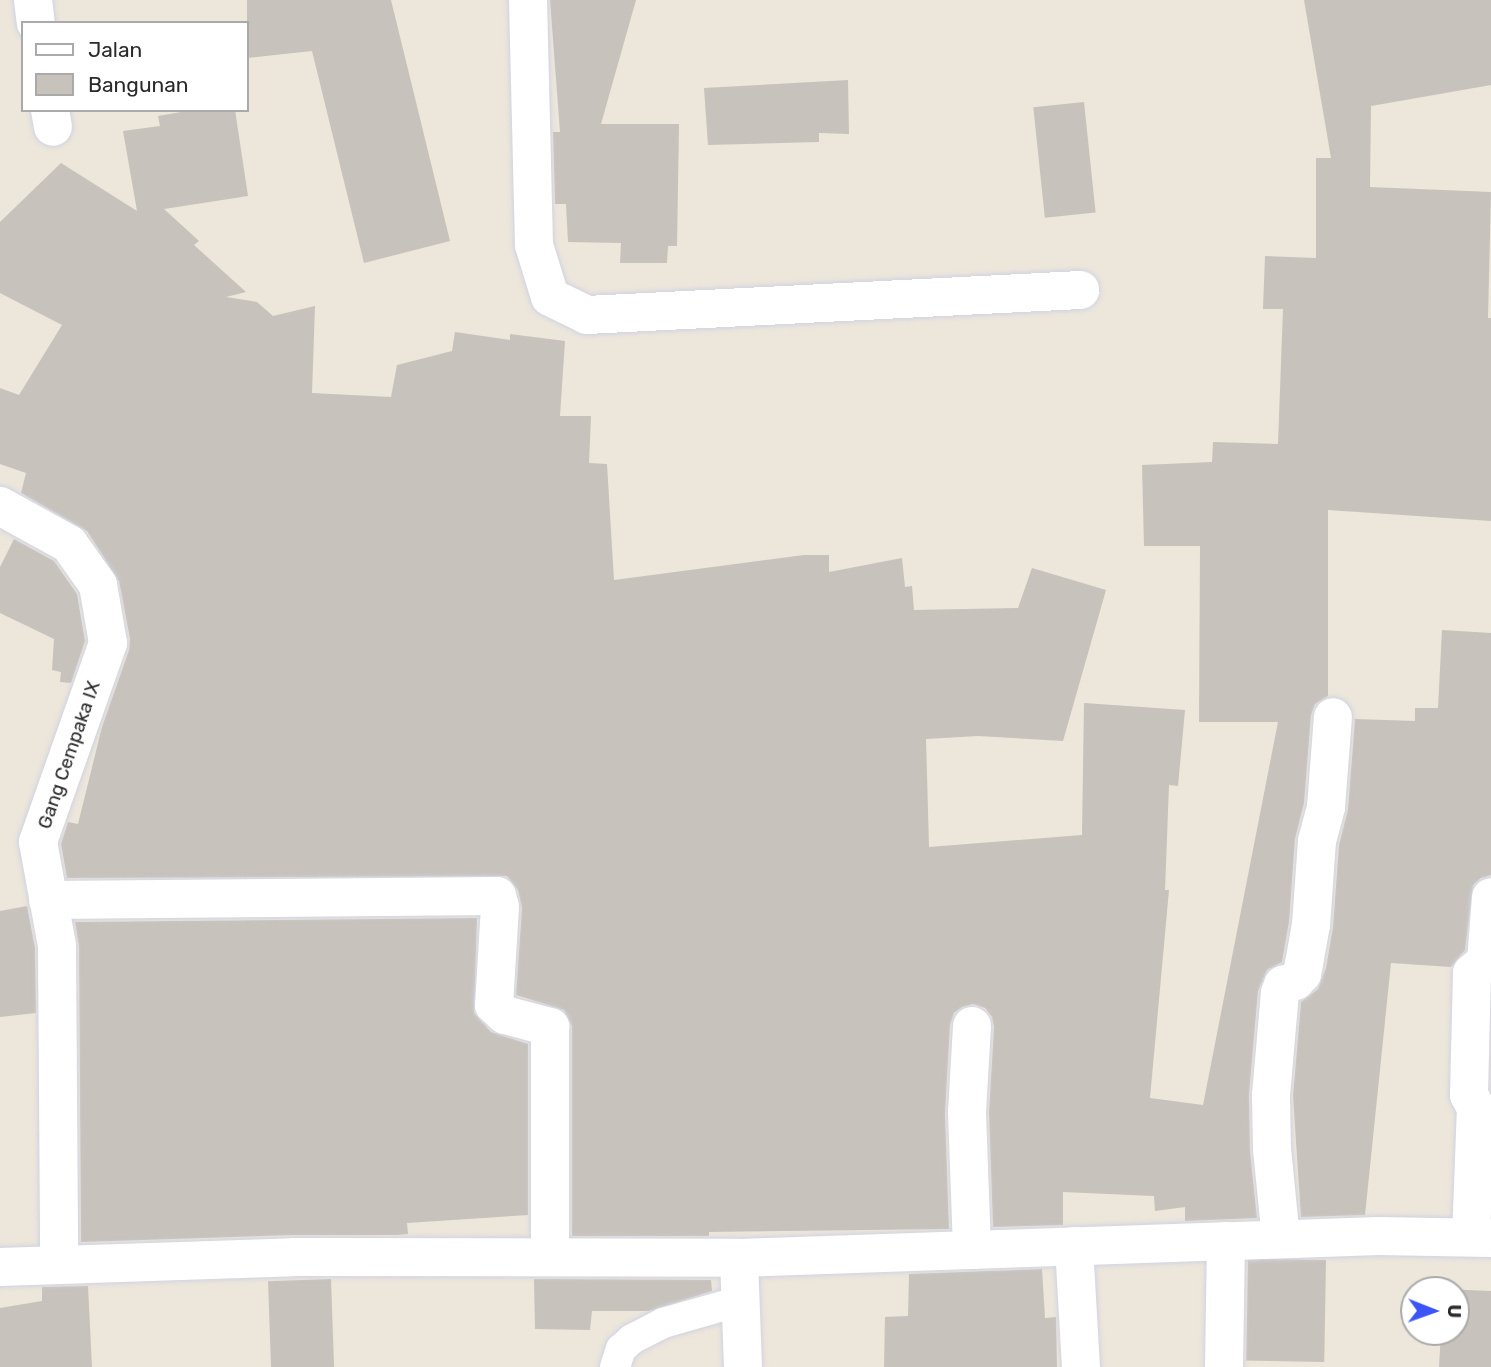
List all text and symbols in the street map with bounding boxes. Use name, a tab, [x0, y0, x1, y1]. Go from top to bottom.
legend	[21, 21, 248, 112]
text: Jalan	[88, 37, 142, 62]
text: Bangunan	[88, 72, 189, 97]
street label: Gang Cempaka IX	[33, 678, 105, 832]
north arrow	[1400, 1276, 1470, 1346]
text: U	[1443, 1304, 1466, 1318]

